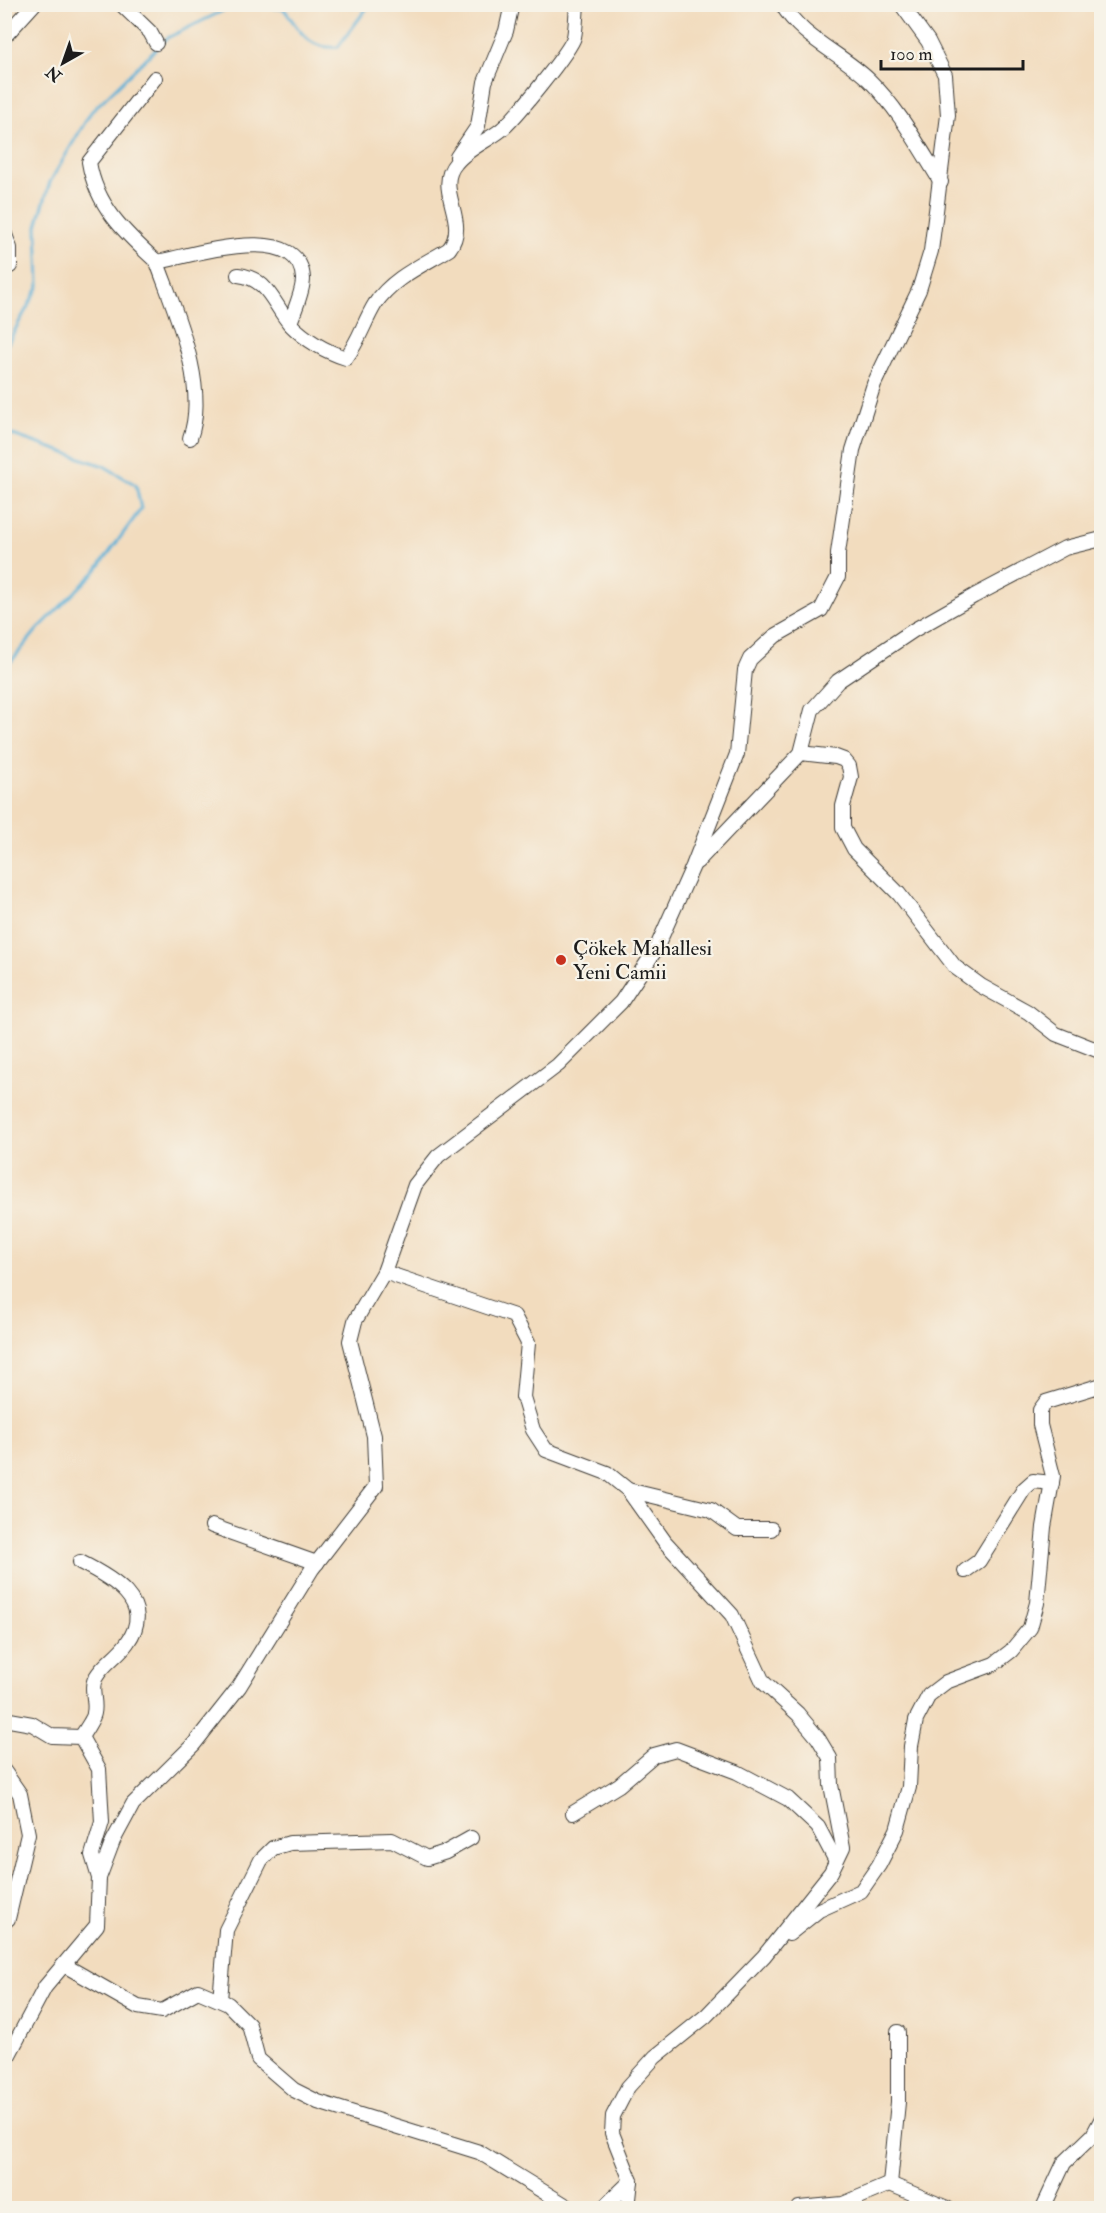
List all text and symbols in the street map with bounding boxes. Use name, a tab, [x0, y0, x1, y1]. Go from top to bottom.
north arrow	[33, 33, 93, 93]
scale bar	[881, 33, 1024, 71]
text: 100 m	[890, 43, 933, 66]
text: N	[42, 61, 67, 87]
place label: Çökek Mahallesi Yeni Camii	[573, 935, 713, 986]
marker: Çökek Mahallesi Yeni Camii	[554, 953, 568, 967]

